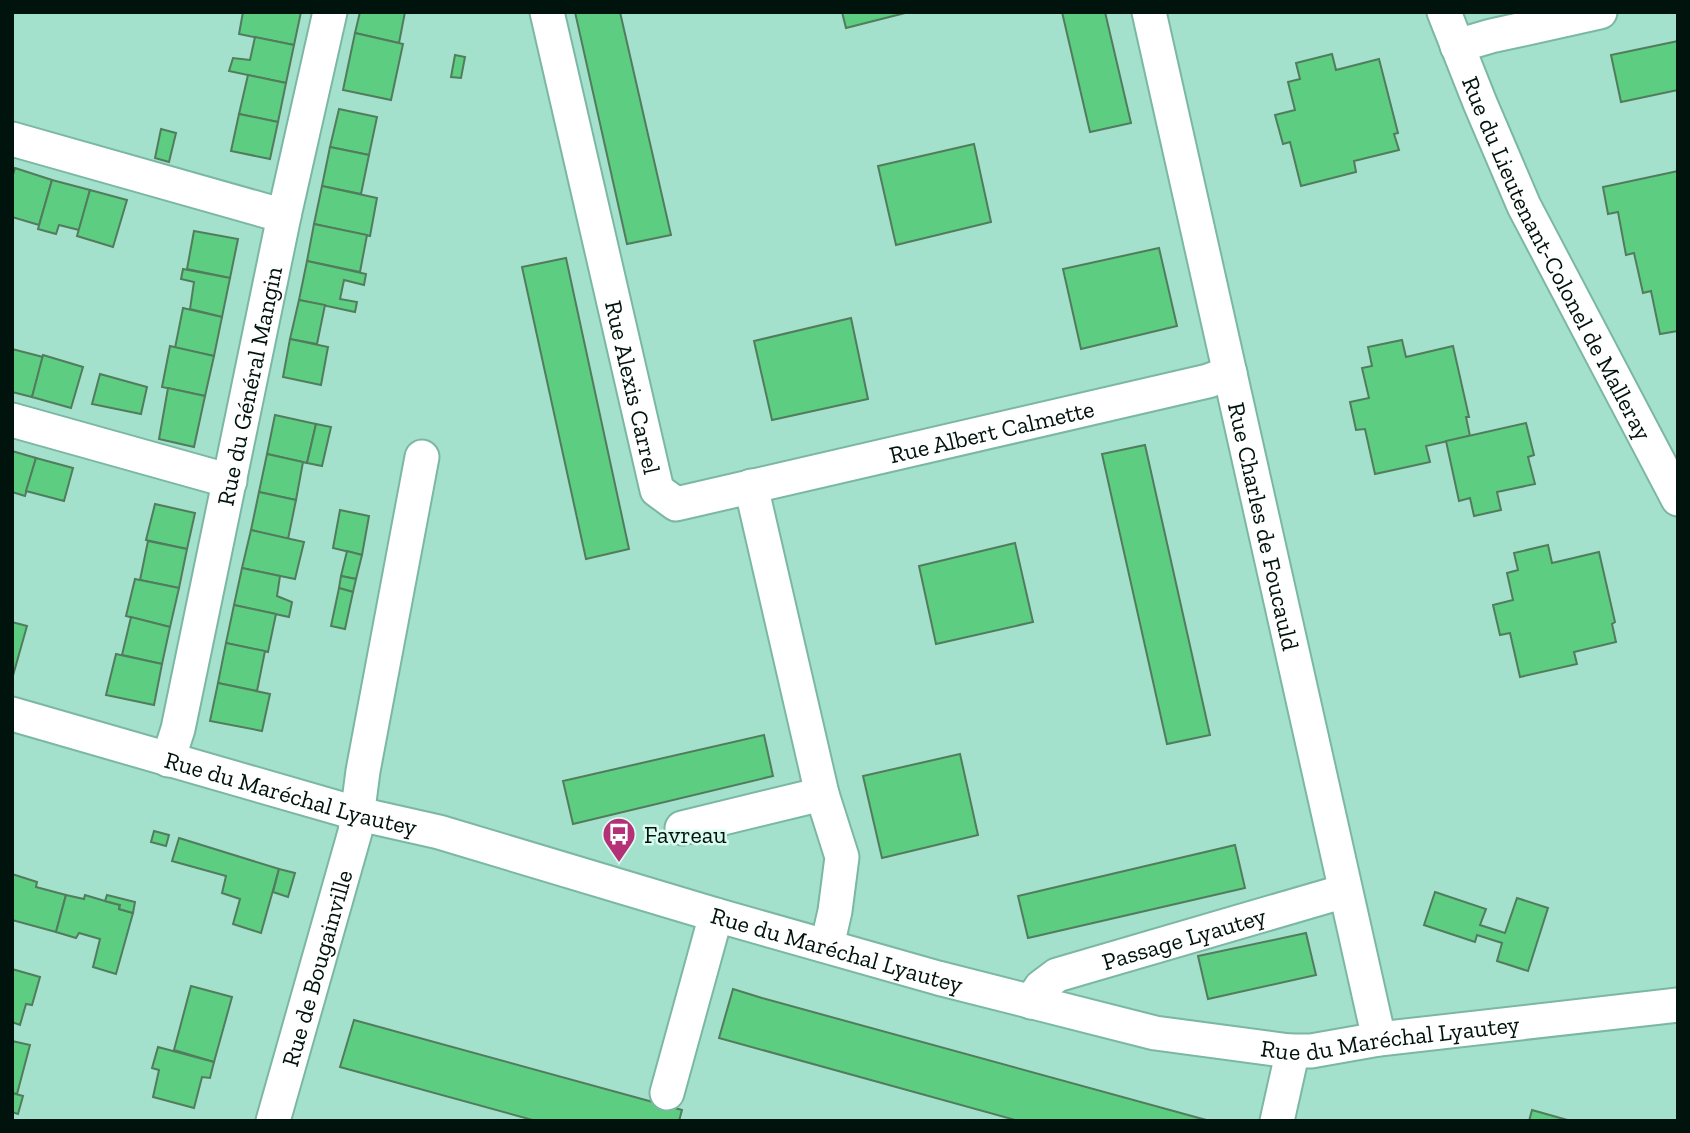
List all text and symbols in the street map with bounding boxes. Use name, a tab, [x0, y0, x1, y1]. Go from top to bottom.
street label: Rue du Lieutenant-Colonel de Malleray	[1456, 72, 1659, 445]
street label: Rue du Général Mangin	[210, 263, 288, 508]
street label: Rue Alexis Carrel	[599, 298, 667, 477]
street label: Rue Albert Calmette	[886, 393, 1097, 469]
street label: Rue Charles de Foucauld	[1222, 399, 1306, 653]
street label: Rue du Maréchal Lyautey	[161, 744, 421, 841]
bus stop icon: Favreau	[600, 815, 638, 864]
place label: Favreau	[644, 820, 727, 849]
street label: Rue de Bougainville	[275, 866, 358, 1070]
street label: Rue du Maréchal Lyautey	[708, 900, 967, 998]
street label: Passage Lyautey	[1098, 900, 1270, 976]
street label: Rue du Maréchal Lyautey	[1259, 1009, 1522, 1066]

